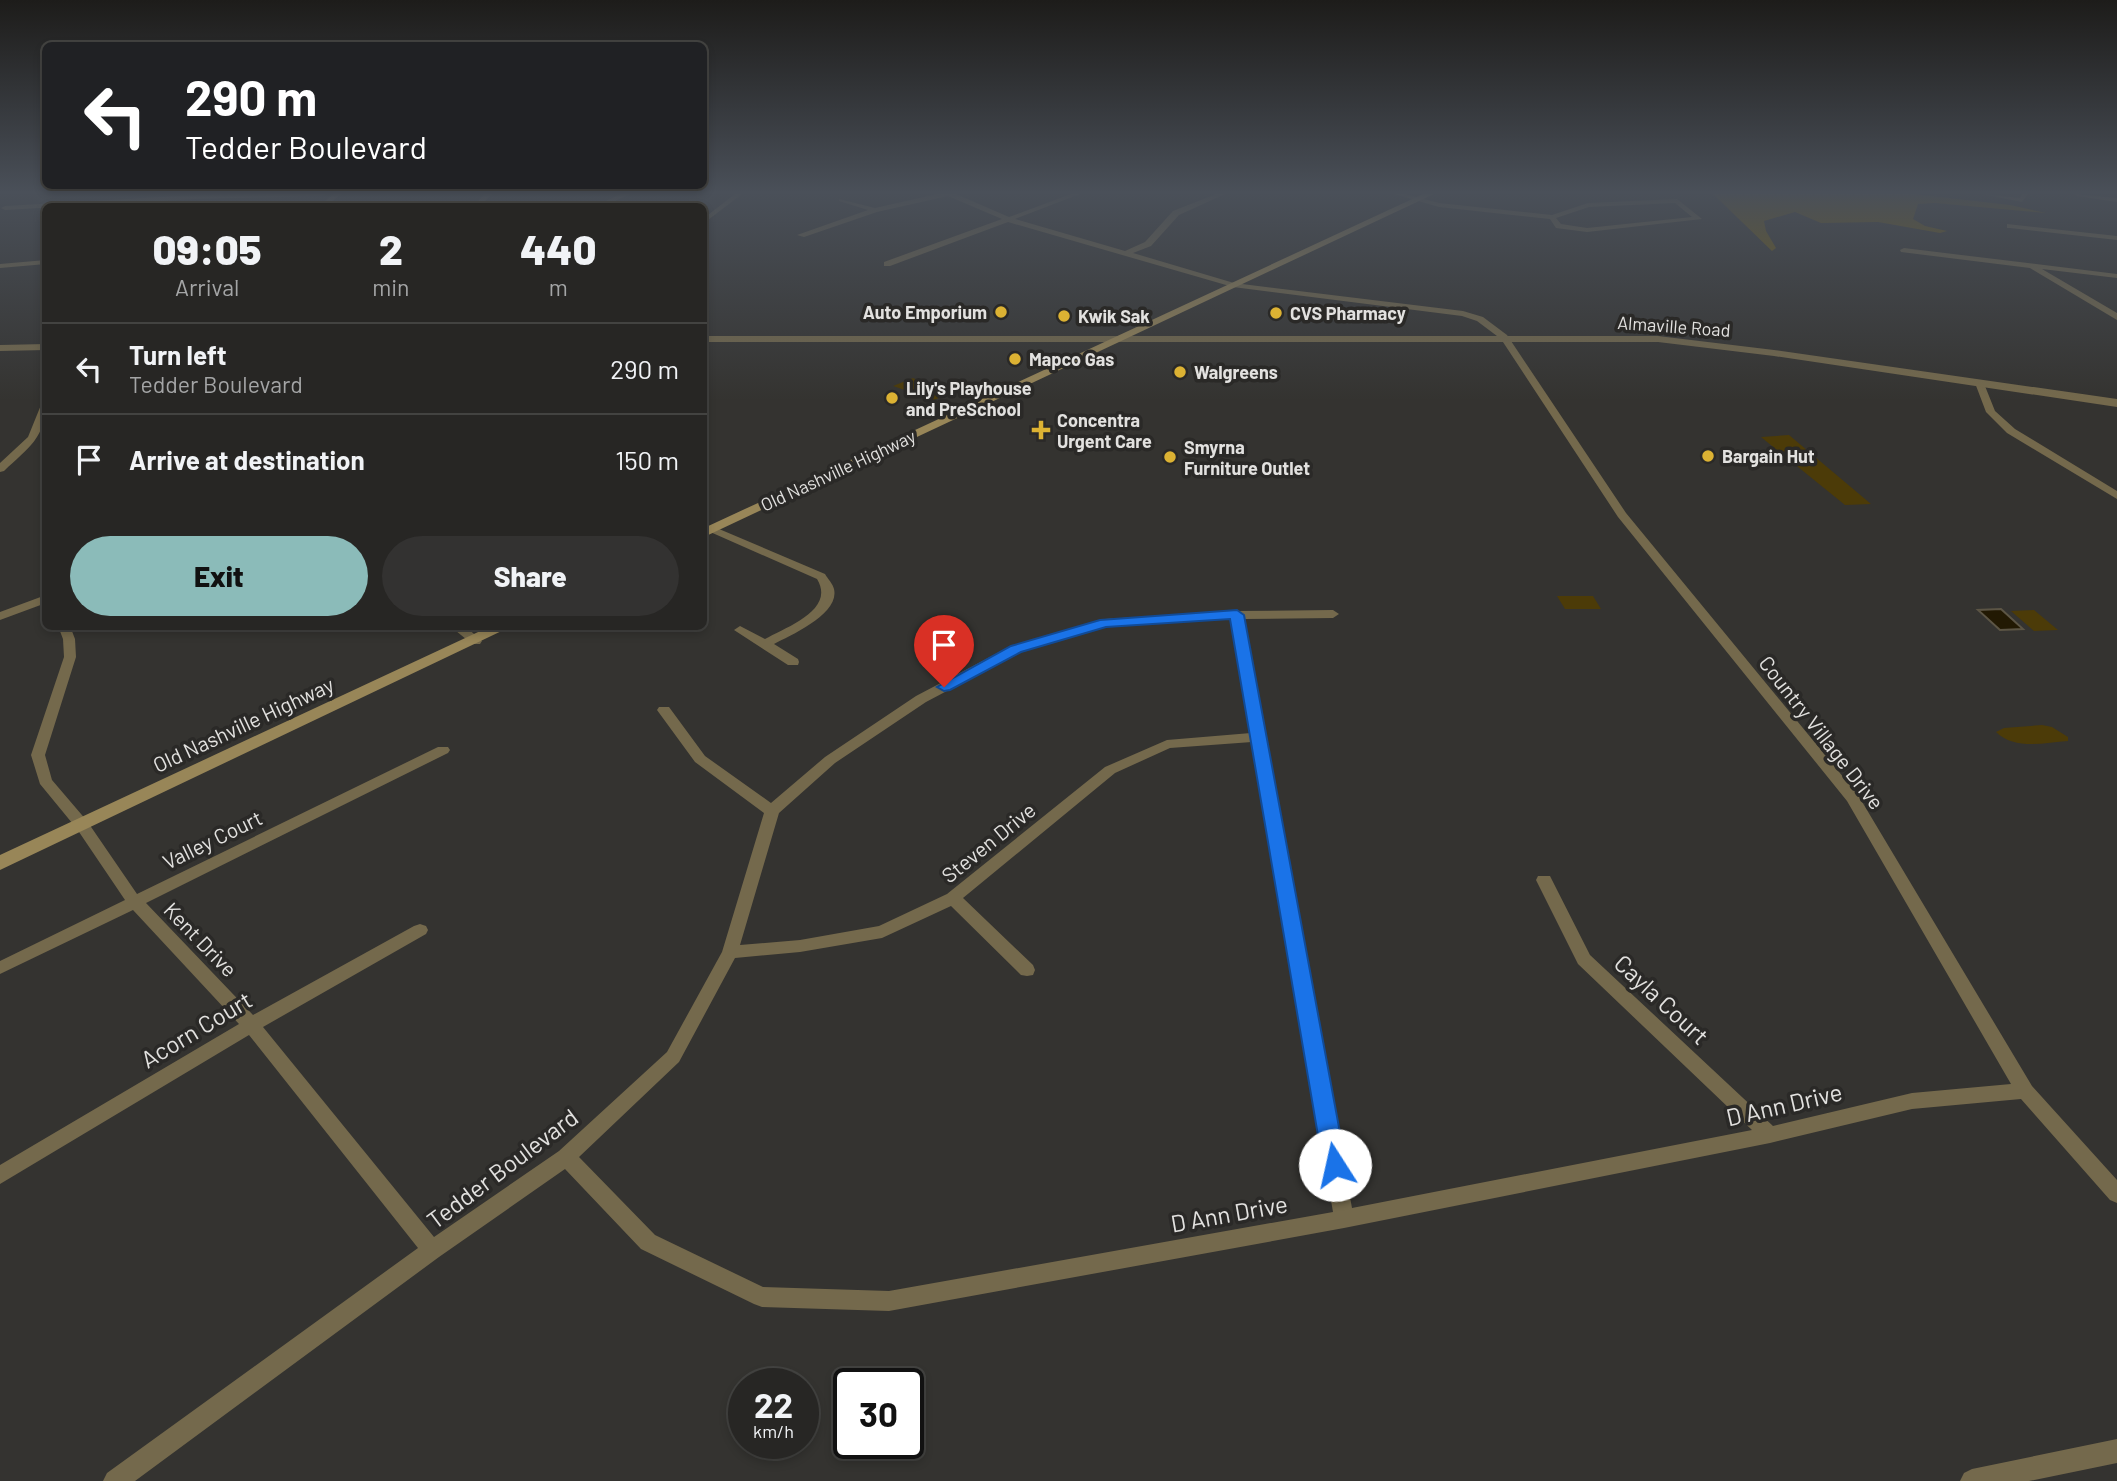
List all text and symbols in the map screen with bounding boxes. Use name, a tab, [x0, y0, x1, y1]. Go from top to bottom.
text: 290 m	[185, 67, 317, 126]
icon: left	[70, 70, 161, 161]
text: Tedder Boulevard	[185, 127, 427, 165]
text: 09:05	[153, 223, 262, 273]
text: 2	[379, 223, 403, 273]
text: 440	[520, 223, 596, 273]
text: Arrival	[175, 273, 239, 301]
text: min	[372, 273, 409, 301]
text: m	[549, 273, 568, 301]
place label: Auto Emporium	[863, 301, 987, 323]
place label: CVS Pharmacy	[1290, 302, 1406, 324]
marker: Auto Emporium	[993, 304, 1009, 320]
place label: Kwik Sak	[1078, 305, 1150, 327]
marker: CVS Pharmacy	[1268, 305, 1284, 321]
marker: Kwik Sak	[1056, 308, 1072, 324]
street label: Almaville Road	[1617, 311, 1731, 341]
text: Turn left	[129, 339, 227, 370]
place label: Mapco Gas	[1029, 348, 1114, 370]
icon: left	[70, 350, 108, 388]
marker: Mapco Gas	[1007, 351, 1023, 367]
text: 290 m	[610, 353, 679, 384]
place label: Walgreens	[1194, 361, 1278, 383]
marker: Walgreens	[1172, 364, 1188, 380]
text: Tedder Boulevard	[129, 370, 303, 398]
place label: Lily's Playhouse and PreSchool	[906, 377, 1032, 420]
marker: Lily's Playhouse and PreSchool	[884, 390, 900, 406]
place label: Concentra Urgent Care	[1057, 409, 1152, 452]
marker: Concentra Urgent Care	[1031, 420, 1051, 440]
street label: Old Nashville Highway	[757, 424, 919, 516]
place label: Smyrna Furniture Outlet	[1184, 436, 1310, 479]
icon: arrive	[70, 441, 108, 479]
text: Arrive at destination	[129, 444, 365, 475]
text: 150 m	[615, 444, 679, 475]
place label: Bargain Hut	[1722, 445, 1815, 467]
marker: Bargain Hut	[1700, 448, 1716, 464]
marker: Smyrna Furniture Outlet	[1162, 449, 1178, 465]
button: Exit	[70, 536, 368, 616]
button: Share	[382, 536, 679, 616]
pin	[914, 615, 974, 687]
icon: arrive	[925, 626, 963, 664]
street label: Country Village Drive	[1754, 650, 1890, 814]
street label: Old Nashville Highway	[149, 671, 338, 777]
street label: Steven Drive	[936, 797, 1040, 887]
street label: Valley Court	[158, 804, 266, 874]
street label: Kent Drive	[159, 897, 243, 981]
street label: Cayla Court	[1609, 948, 1715, 1050]
street label: Acorn Court	[135, 985, 257, 1073]
street label: D Ann Drive	[1723, 1077, 1845, 1131]
street label: Tedder Boulevard	[421, 1102, 583, 1234]
position arrow	[1298, 1128, 1372, 1202]
street label: D Ann Drive	[1168, 1188, 1290, 1238]
speed limit sign: 30	[833, 1368, 924, 1459]
text: 22	[754, 1383, 793, 1425]
text: km/h	[753, 1420, 794, 1442]

